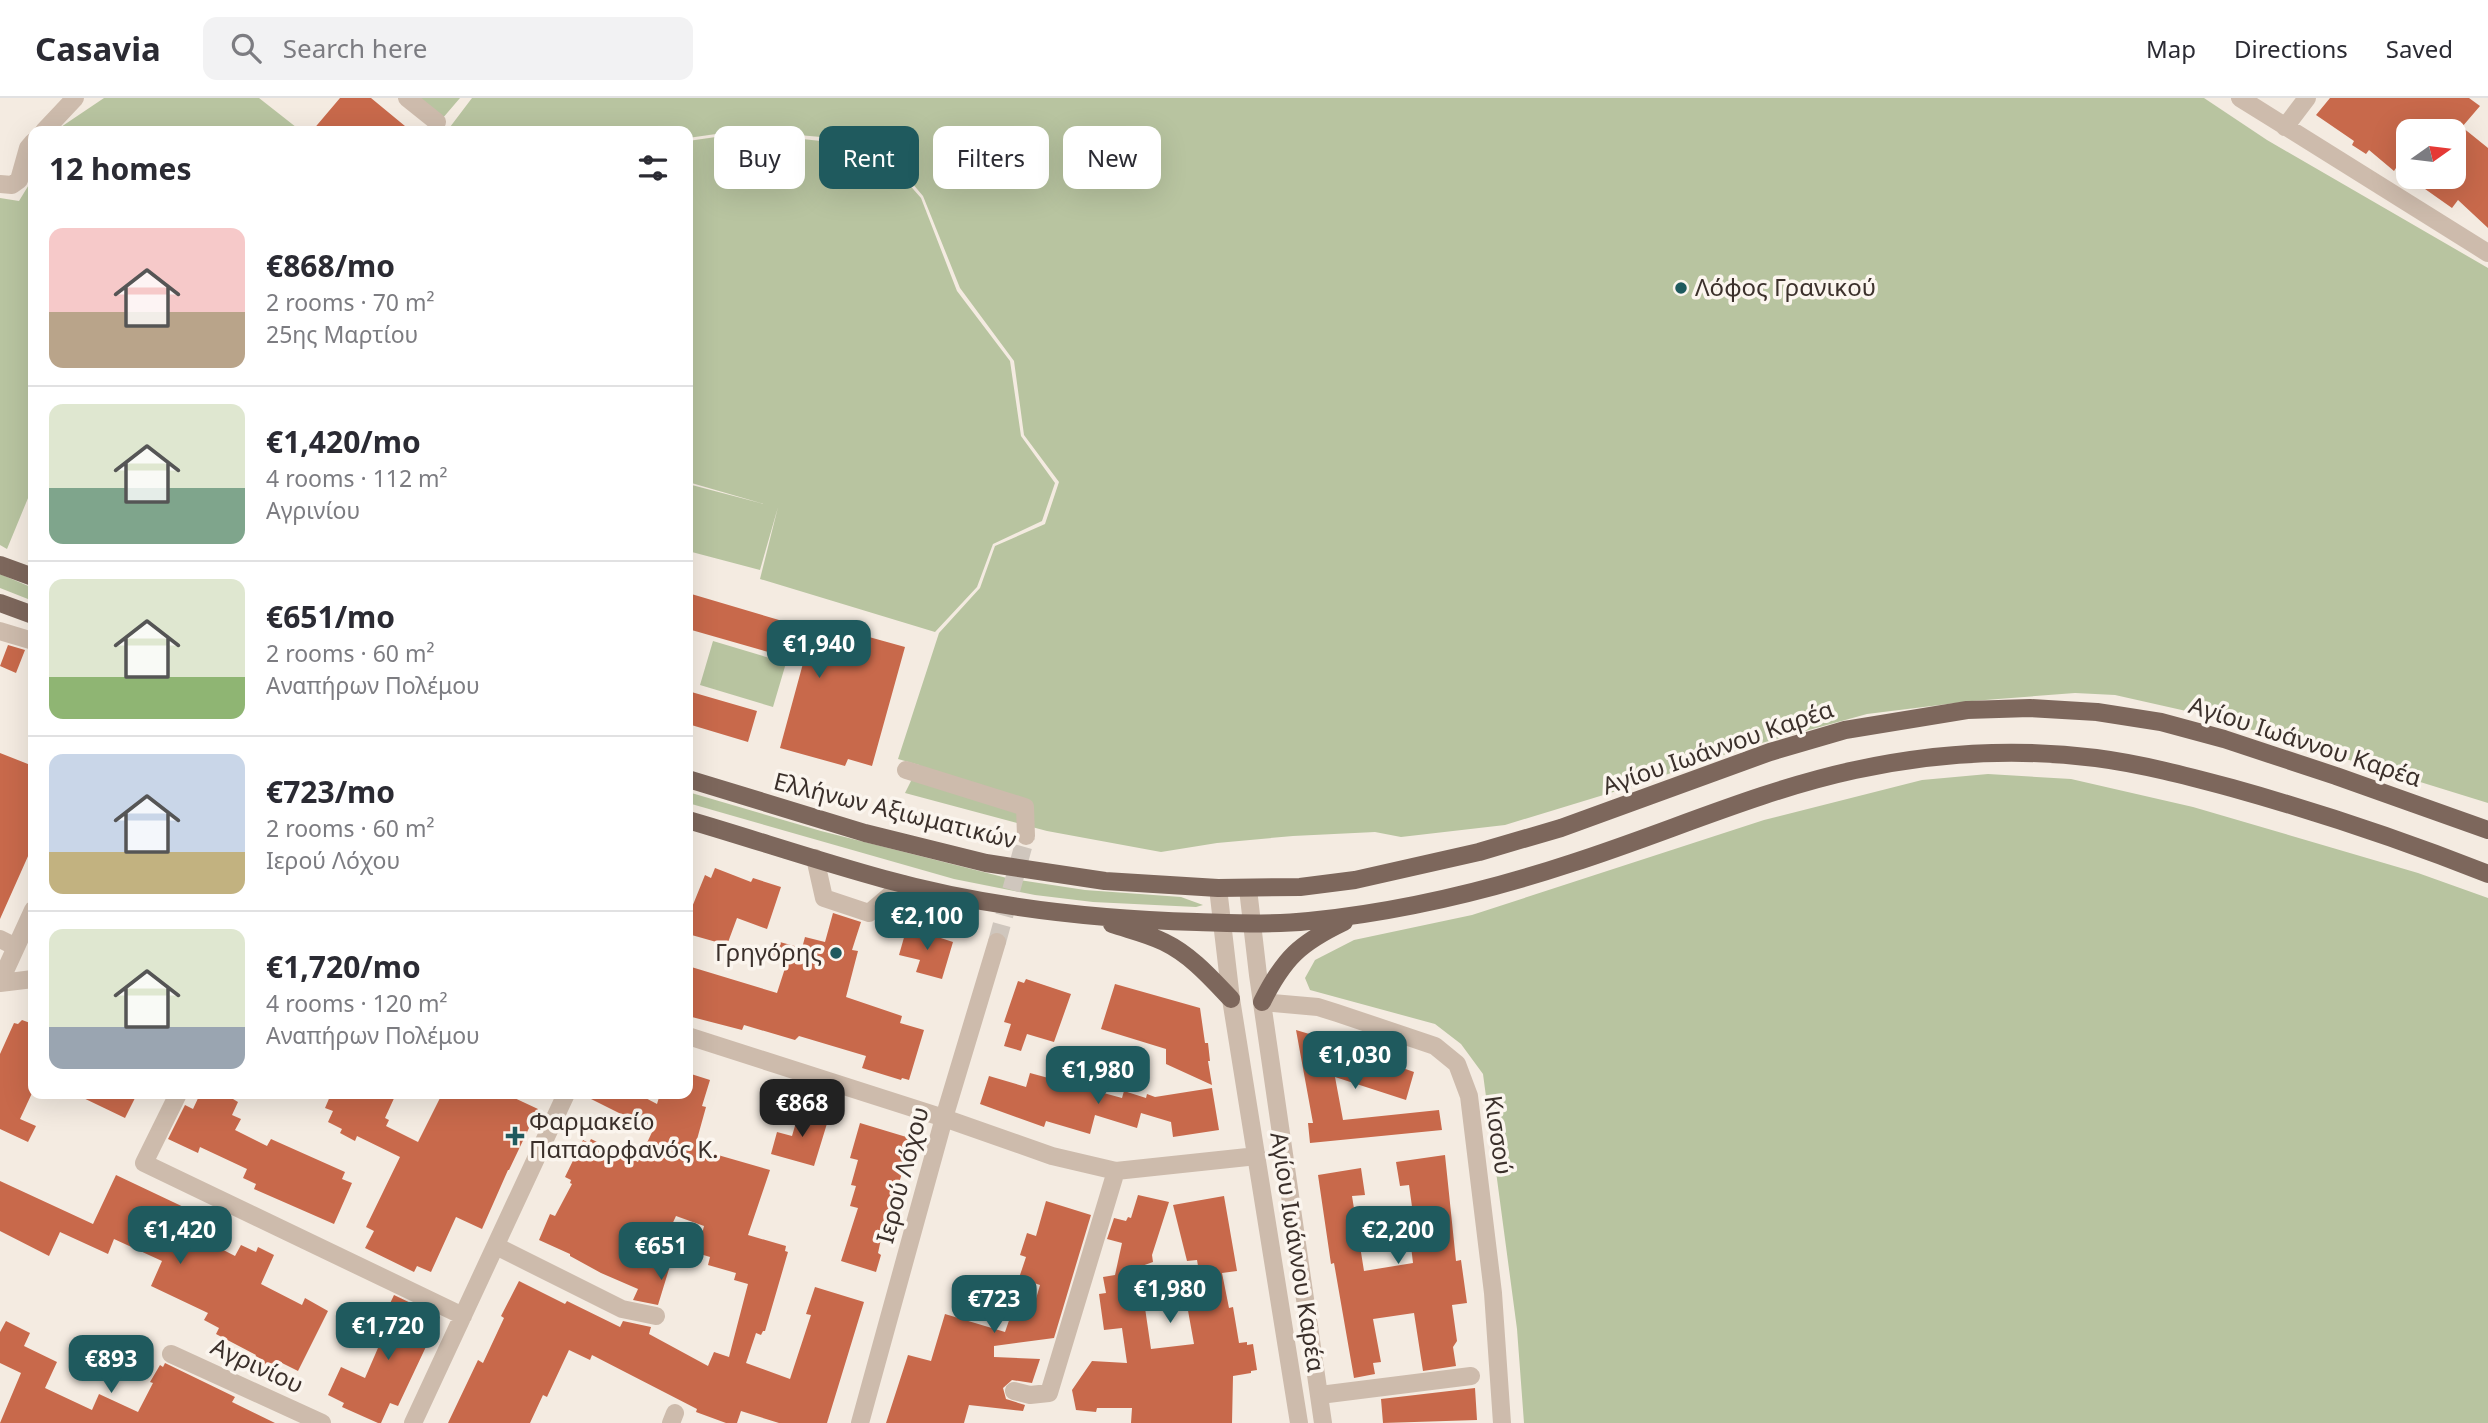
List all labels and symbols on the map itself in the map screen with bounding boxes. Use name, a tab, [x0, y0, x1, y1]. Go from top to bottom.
north arrow	[2396, 119, 2466, 189]
place label: Λόφος Γρανικού	[1695, 270, 1876, 303]
marker: Λόφος Γρανικού	[1673, 280, 1689, 296]
pin: €1,940	[762, 620, 876, 680]
street label: Αγίου Ιωάννου Καρέα	[2185, 687, 2426, 794]
street label: Αγίου Ιωάννου Καρέα	[1598, 692, 1837, 802]
street label: Ελλήνων Αξιωματικών	[771, 763, 1020, 856]
pin: €2,100	[870, 892, 984, 952]
place label: Γρηγόρης	[715, 935, 822, 968]
marker: Γρηγόρης	[828, 945, 844, 961]
pin: €1,030	[1298, 1032, 1412, 1091]
pin: €1,980	[1041, 1046, 1155, 1106]
pin: €868	[761, 1080, 843, 1139]
street label: Κισσού	[1478, 1093, 1521, 1177]
street label: Ιερού Λόχου	[867, 1103, 936, 1246]
place label: Φαρμακείο Παπαορφανός Κ.	[529, 1104, 718, 1165]
marker: Φαρμακείο Παπαορφανός Κ.	[507, 1128, 523, 1144]
street label: Αγίου Ιωάννου Καρέα	[1263, 1130, 1334, 1374]
pin: €1,420	[123, 1206, 237, 1266]
pin: €2,200	[1341, 1206, 1455, 1266]
pin: €651	[620, 1222, 702, 1282]
pin: €1,980	[1113, 1266, 1227, 1325]
pin: €723	[953, 1276, 1035, 1335]
pin: €1,720	[331, 1302, 445, 1362]
street label: Αγρινίου	[206, 1329, 309, 1400]
pin: €893	[70, 1336, 152, 1395]

